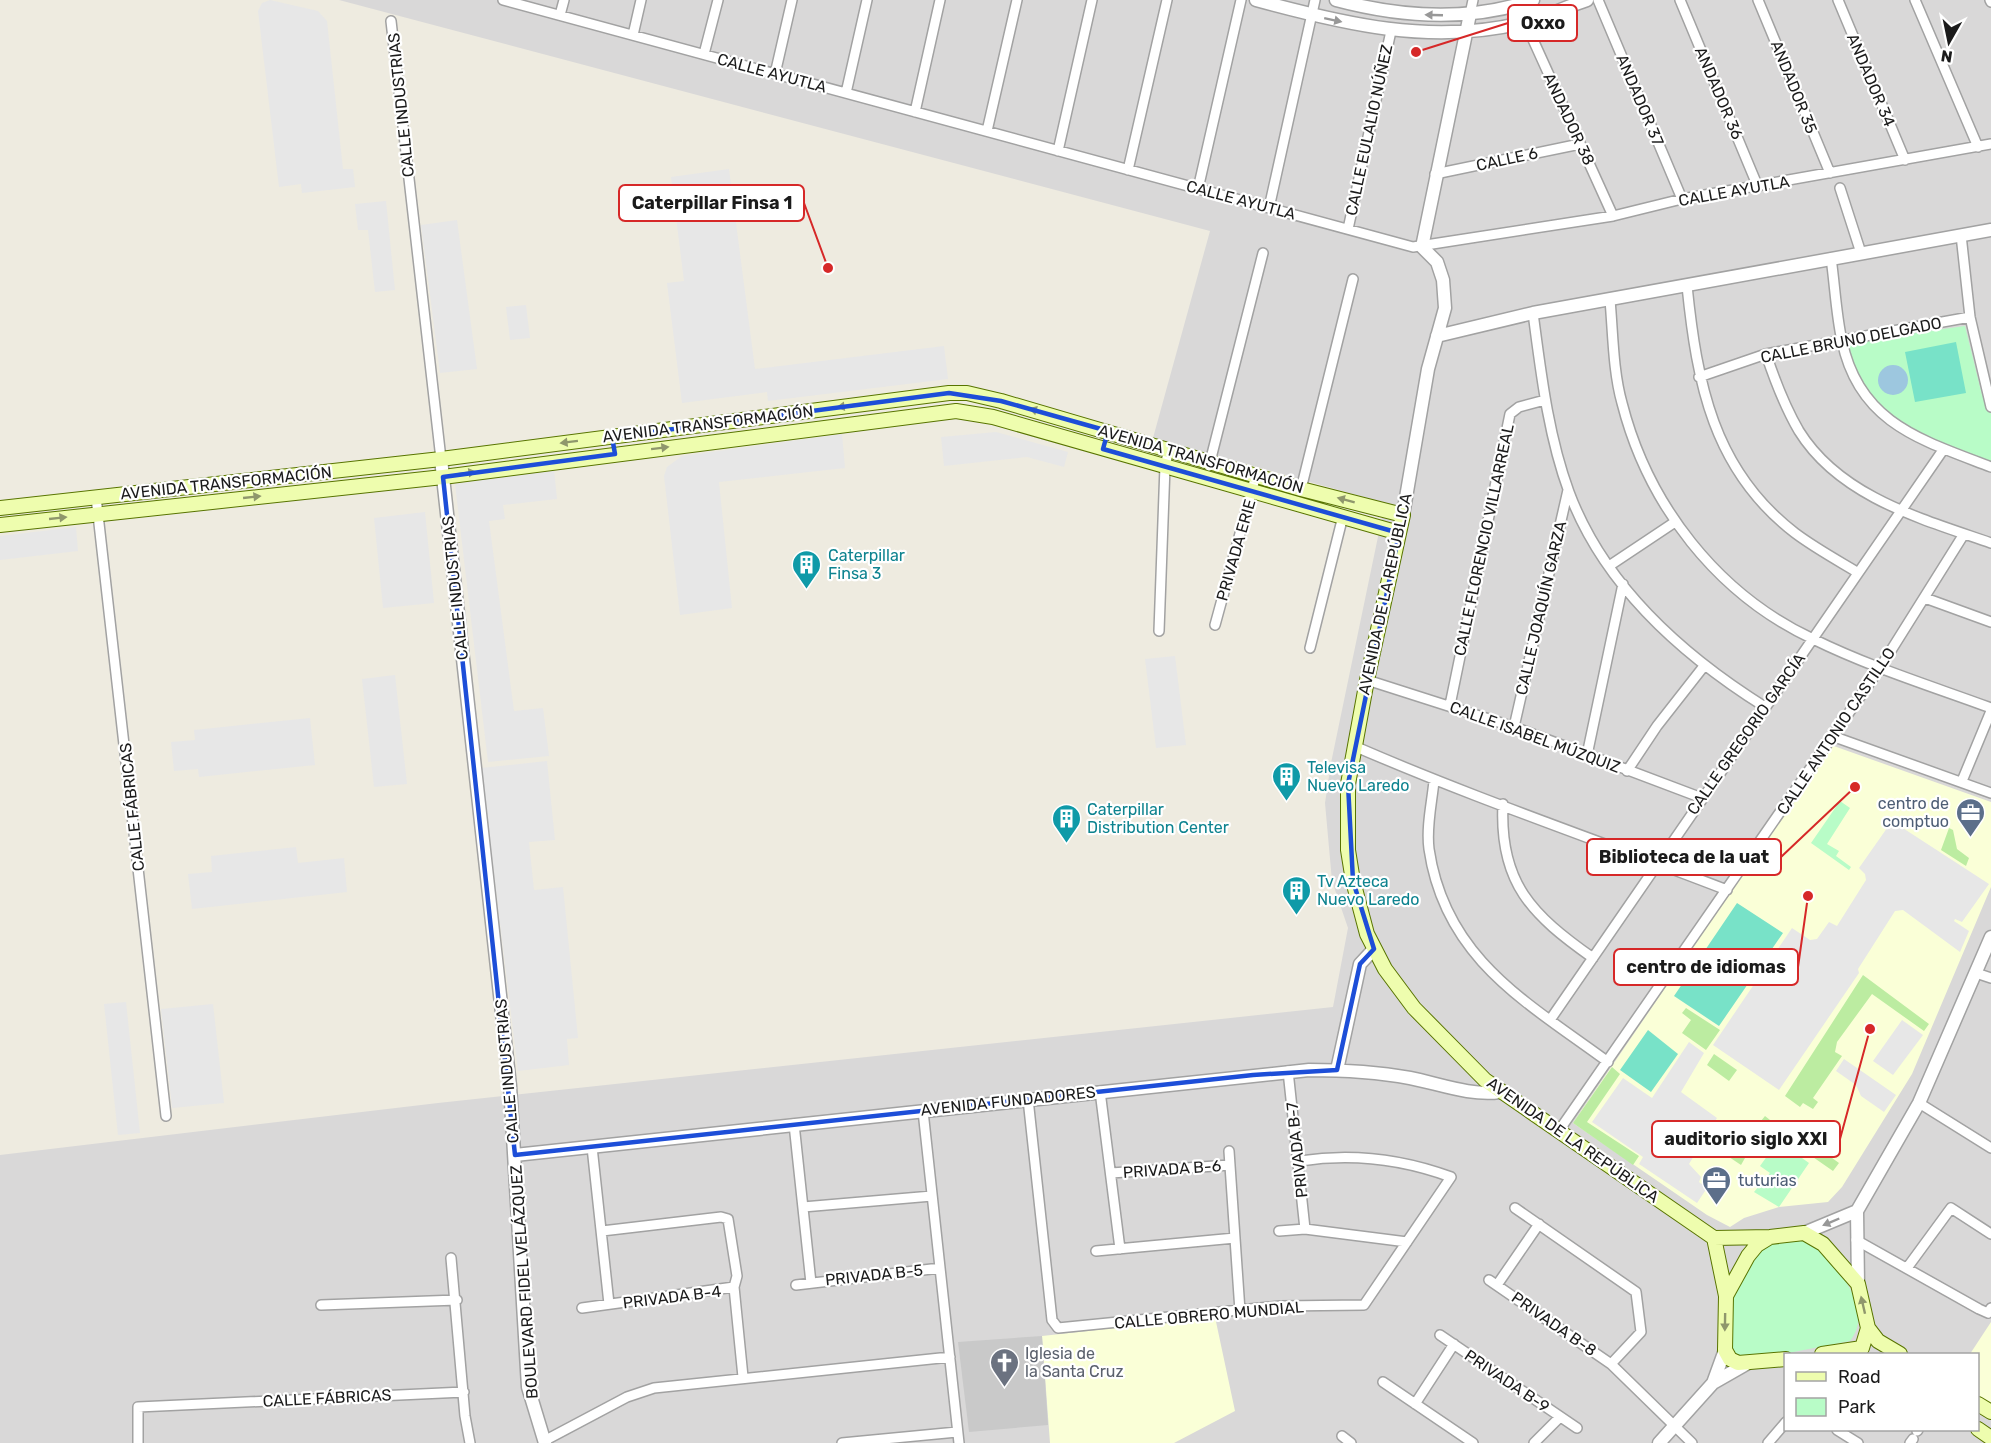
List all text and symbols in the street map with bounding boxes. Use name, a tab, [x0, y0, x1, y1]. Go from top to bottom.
callout: Oxxo	[1508, 5, 1577, 41]
one-way arrow	[1425, 10, 1444, 19]
text: Oxxo	[1521, 12, 1565, 34]
north arrow	[1919, 12, 1979, 72]
one-way arrow	[1324, 16, 1343, 25]
street label: ANDADOR 34	[1843, 31, 1899, 129]
street label: CALLE INDUSTRIAS	[384, 32, 418, 178]
street label: ANDADOR 35	[1767, 38, 1821, 136]
street label: CALLE EULALIO NÚÑEZ	[1341, 43, 1396, 217]
street label: ANDADOR 36	[1691, 44, 1747, 143]
text: N	[1940, 46, 1954, 67]
street label: CALLE AYUTLA	[715, 49, 829, 97]
street label: ANDADOR 37	[1612, 51, 1668, 149]
street label: ANDADOR 38	[1539, 70, 1599, 168]
street label: CALLE 6	[1474, 143, 1540, 175]
street label: CALLE AYUTLA	[1677, 172, 1791, 210]
street label: CALLE AYUTLA	[1184, 176, 1298, 224]
callout: Caterpillar Finsa 1	[619, 185, 804, 221]
text: Caterpillar Finsa 1	[632, 192, 792, 214]
street label: CALLE BRUNO DELGADO	[1759, 313, 1943, 367]
street label: AVENIDA TRANSFORMACIÓN	[601, 401, 815, 446]
one-way arrow	[836, 401, 855, 411]
one-way arrow	[1029, 406, 1047, 415]
street label: AVENIDA TRANSFORMACIÓN	[1096, 420, 1306, 497]
street label: CALLE FLORENCIO VILLARREAL	[1450, 422, 1518, 658]
one-way arrow	[560, 437, 579, 447]
one-way arrow	[651, 443, 670, 453]
street label: AVENIDA TRANSFORMACIÓN	[119, 461, 333, 504]
one-way arrow	[457, 469, 476, 478]
street label: AVENIDA DE LA REPÚBLICA	[1353, 491, 1416, 696]
one-way arrow	[243, 492, 262, 502]
one-way arrow	[1337, 495, 1355, 505]
street label: PRIVADA ERIE	[1212, 497, 1260, 603]
one-way arrow	[49, 513, 68, 523]
street label: CALLE INDUSTRIAS	[438, 515, 472, 661]
street label: CALLE JOAQUÍN GARZA	[1512, 519, 1570, 697]
place label: Caterpillar Finsa 3	[828, 546, 905, 583]
building icon: Caterpillar Finsa 3	[791, 548, 823, 590]
street label: CALLE ANTONIO CASTILLO	[1773, 644, 1899, 818]
street label: CALLE GREGORIO GARCÍA	[1683, 649, 1809, 818]
street label: CALLE ISABEL MÚZQUIZ	[1447, 696, 1623, 777]
street label: CALLE FÁBRICAS	[116, 742, 148, 872]
place label: Televisa Nuevo Laredo	[1307, 758, 1410, 795]
building icon: Televisa Nuevo Laredo	[1270, 760, 1302, 802]
place label: centro de comptuo	[1878, 794, 1949, 831]
office icon: centro de comptuo	[1954, 796, 1986, 838]
place label: Caterpillar Distribution Center	[1087, 800, 1229, 837]
building icon: Caterpillar Distribution Center	[1050, 802, 1082, 844]
callout: Biblioteca de la uat	[1587, 839, 1781, 875]
text: Biblioteca de la uat	[1599, 846, 1769, 868]
place label: Tv Azteca Nuevo Laredo	[1317, 872, 1420, 909]
building icon: Tv Azteca Nuevo Laredo	[1280, 874, 1312, 916]
callout: centro de idiomas	[1614, 949, 1798, 985]
text: centro de idiomas	[1626, 956, 1786, 978]
street label: CALLE INDUSTRIAS	[491, 998, 523, 1144]
street label: AVENIDA DE LA REPÚBLICA	[1483, 1072, 1663, 1207]
street label: AVENIDA FUNDADORES	[920, 1082, 1096, 1120]
street label: PRIVADA B-7	[1283, 1101, 1311, 1199]
callout: auditorio siglo XXI	[1652, 1121, 1840, 1157]
text: auditorio siglo XXI	[1664, 1128, 1828, 1150]
street label: PRIVADA B-6	[1122, 1156, 1222, 1182]
street label: BOULEVARD FIDEL VELÁZQUEZ	[506, 1164, 542, 1400]
office icon: tuturias	[1701, 1164, 1733, 1206]
place label: tuturias	[1738, 1171, 1797, 1190]
one-way arrow	[1821, 1217, 1839, 1227]
street label: PRIVADA B-5	[824, 1260, 924, 1290]
street label: PRIVADA B-4	[622, 1282, 722, 1312]
street label: PRIVADA B-8	[1508, 1288, 1600, 1360]
one-way arrow	[1858, 1296, 1868, 1314]
street label: CALLE OBRERO MUNDIAL	[1114, 1297, 1304, 1333]
one-way arrow	[1721, 1312, 1730, 1331]
place label: Iglesia de la Santa Cruz	[1025, 1344, 1124, 1381]
church icon: Iglesia de la Santa Cruz	[988, 1346, 1020, 1388]
street label: PRIVADA B-9	[1461, 1346, 1553, 1416]
legend	[1784, 1353, 1979, 1431]
text: Road	[1838, 1366, 1881, 1388]
street label: CALLE FÁBRICAS	[262, 1385, 392, 1411]
text: Park	[1838, 1396, 1876, 1418]

